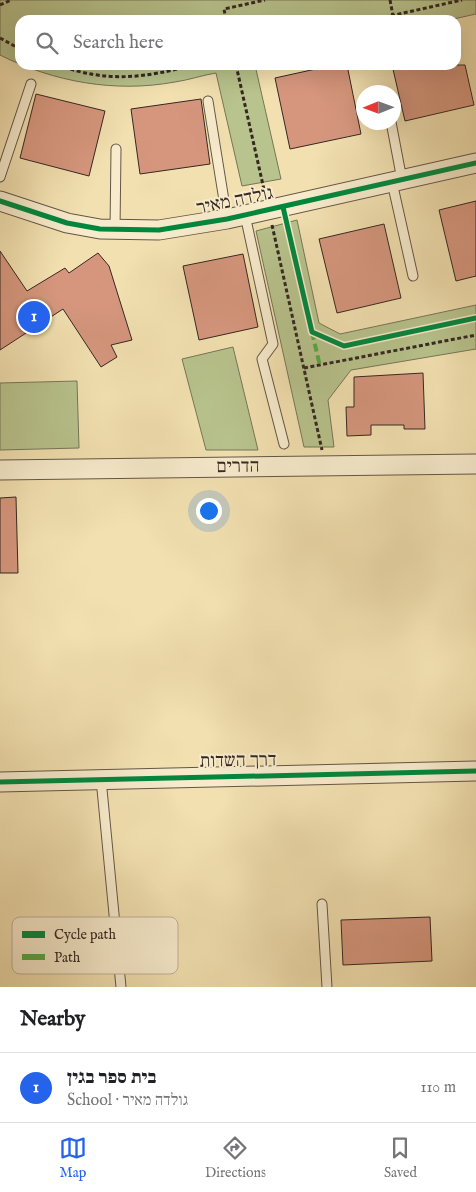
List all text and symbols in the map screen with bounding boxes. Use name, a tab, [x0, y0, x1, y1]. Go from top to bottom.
search box	[15, 15, 461, 70]
icon: search	[33, 29, 61, 57]
text: Search here	[73, 31, 164, 55]
north arrow	[356, 85, 401, 130]
street label: גולדה מאיר	[194, 181, 276, 221]
pin: 1	[18, 298, 50, 336]
street label: הדרים	[216, 455, 260, 479]
your location	[196, 498, 222, 524]
street label: דרך השדות	[199, 748, 277, 774]
legend	[12, 917, 178, 974]
text: Cycle path	[54, 926, 116, 944]
text: Path	[54, 949, 81, 967]
text: Nearby	[20, 1006, 85, 1033]
text: בית ספר בגין	[67, 1066, 156, 1090]
text: 1	[33, 1078, 39, 1098]
text: 110 m	[420, 1078, 456, 1098]
text: School · גולדה מאיר	[67, 1091, 188, 1111]
tab: Map	[59, 1134, 87, 1182]
tab: Directions	[205, 1134, 266, 1182]
tab: Saved	[384, 1134, 417, 1182]

